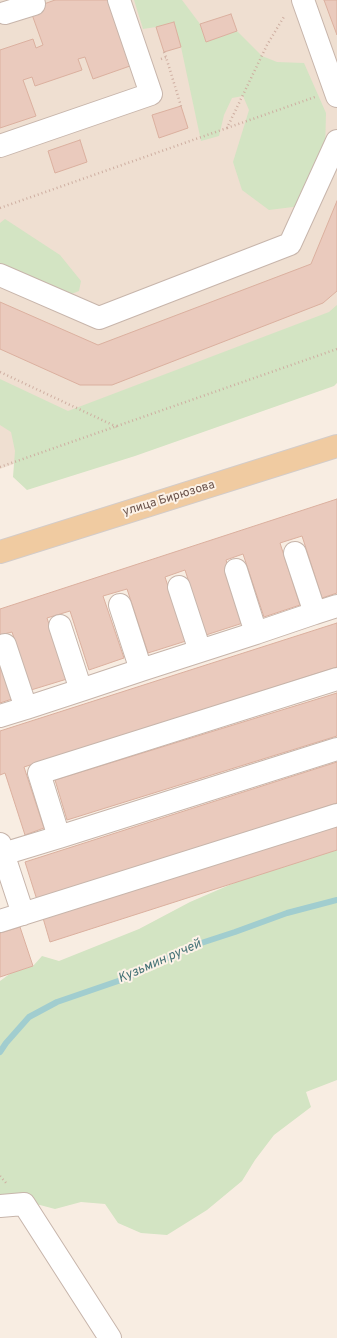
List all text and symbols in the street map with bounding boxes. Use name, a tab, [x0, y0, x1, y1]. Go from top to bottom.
street label: улица Бирюзова	[121, 478, 217, 520]
water label: Кузьмин ручей	[116, 937, 204, 987]

